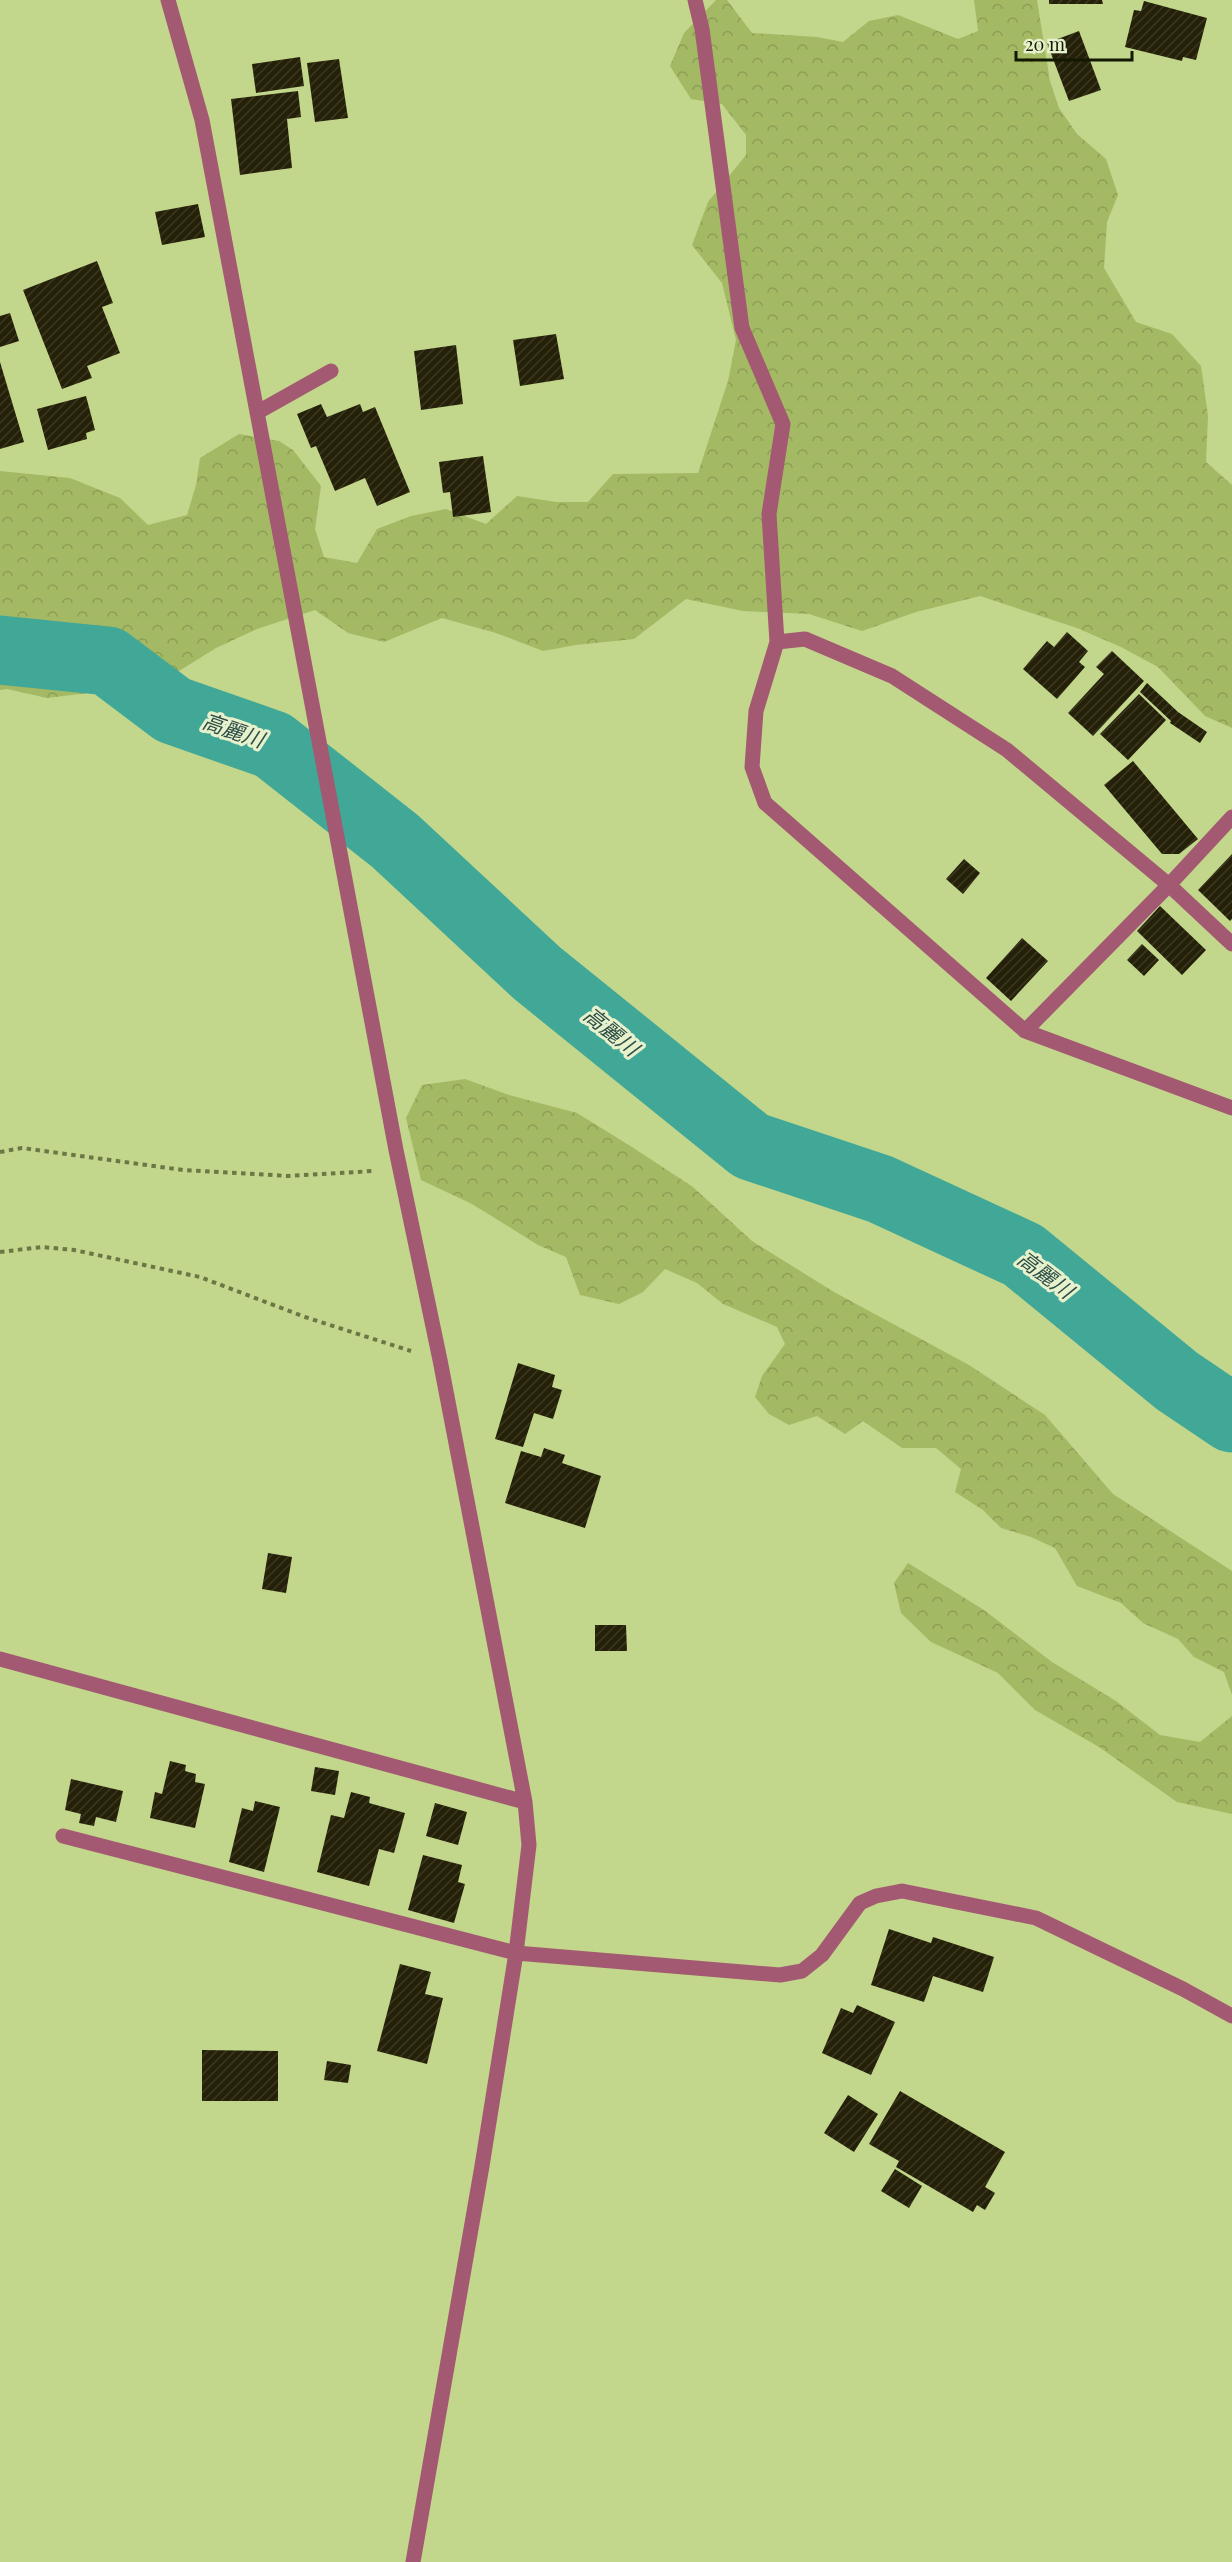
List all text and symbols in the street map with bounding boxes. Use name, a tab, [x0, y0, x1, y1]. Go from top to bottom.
scale bar	[1016, 24, 1132, 62]
text: 20 m	[1025, 32, 1065, 56]
water label: 高麗川	[199, 706, 270, 753]
water label: 高麗川	[579, 1000, 647, 1062]
water label: 高麗川	[1013, 1243, 1081, 1305]

